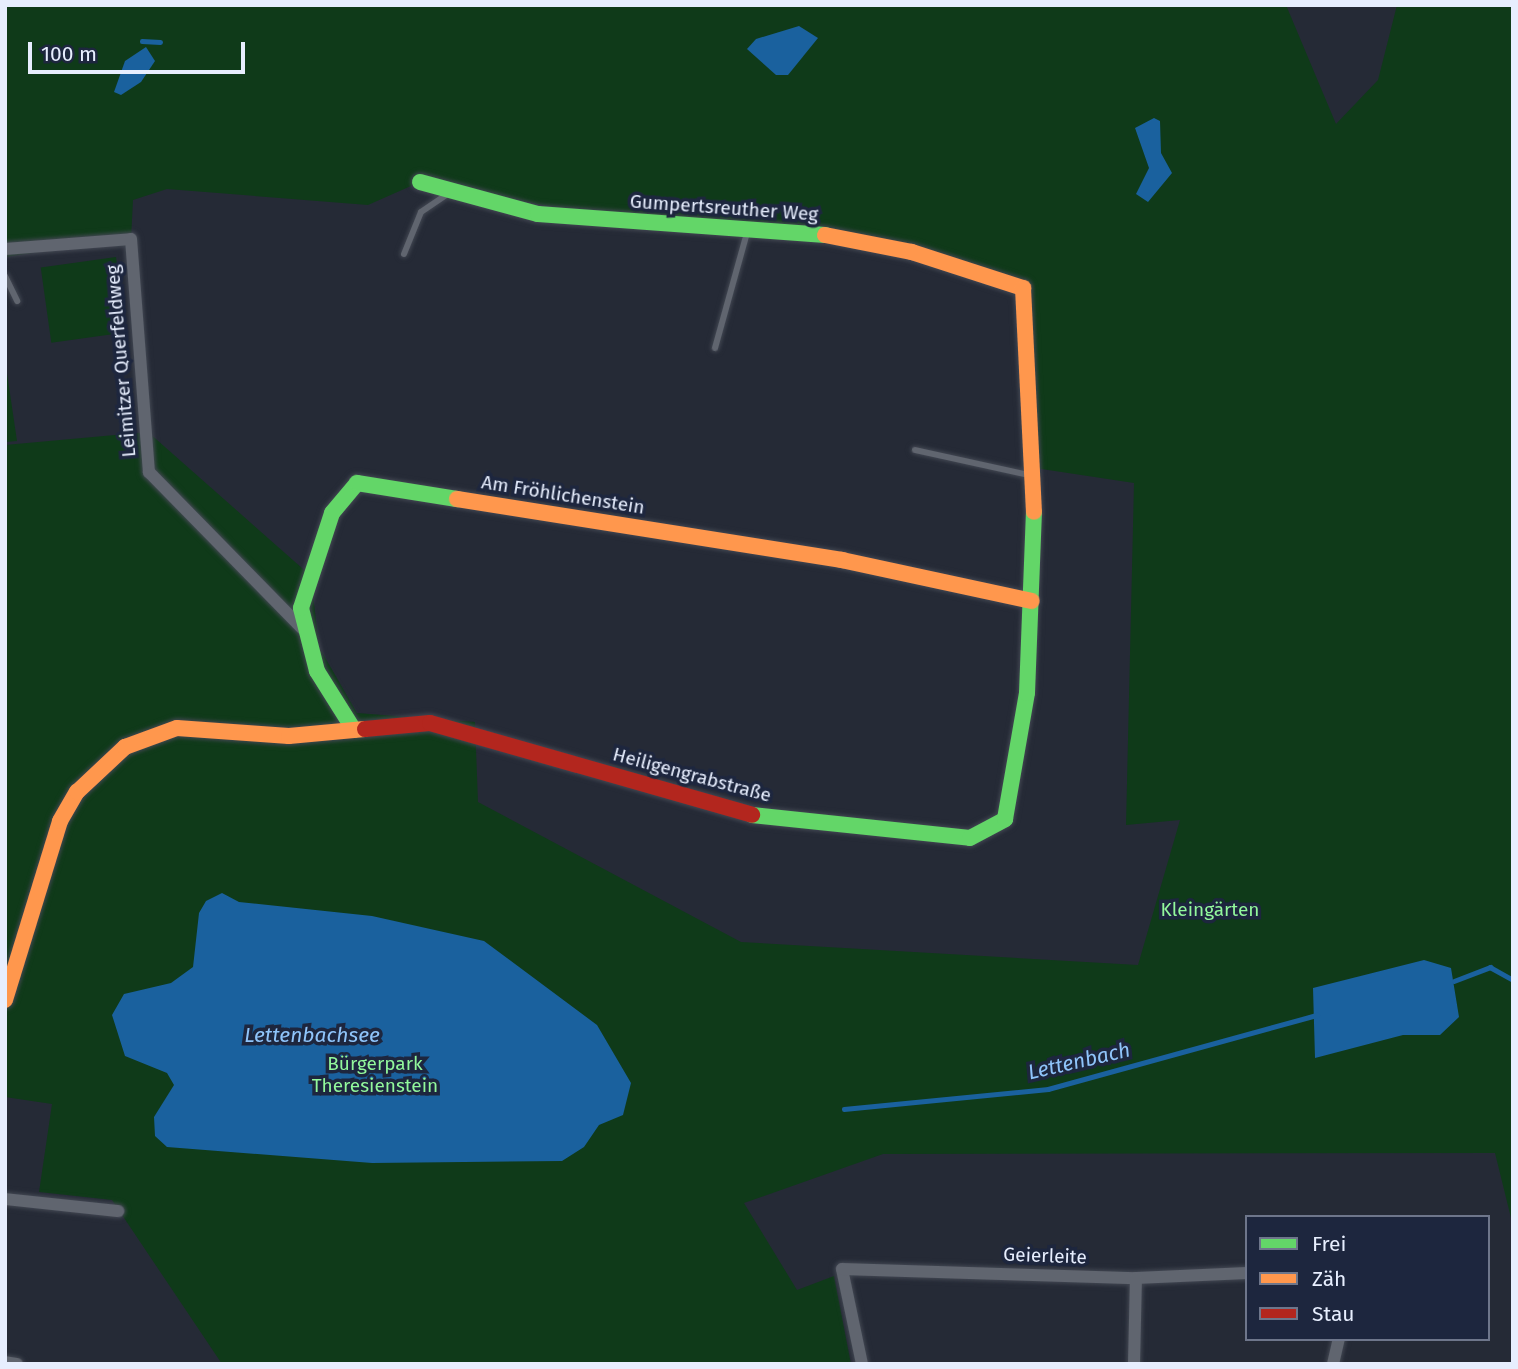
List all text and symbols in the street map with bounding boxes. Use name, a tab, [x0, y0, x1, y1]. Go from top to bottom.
scale bar	[32, 28, 248, 72]
text: 100 m	[41, 41, 97, 67]
street label: Gumpertsreuther Weg	[629, 190, 819, 226]
street label: Leimitzer Querfeldweg	[101, 264, 141, 458]
street label: Am Fröhlichenstein	[480, 471, 646, 519]
street label: Heiligengrabstraße	[610, 743, 774, 807]
park label: Kleingärten	[1161, 899, 1259, 921]
water label: Lettenbachsee	[244, 1022, 380, 1048]
water label: Lettenbach	[1025, 1037, 1133, 1085]
park label: Bürgerpark Theresienstein	[312, 1053, 438, 1097]
legend	[1245, 1215, 1490, 1341]
text: Frei	[1312, 1231, 1346, 1257]
street label: Geierleite	[1003, 1243, 1087, 1269]
text: Zäh	[1312, 1266, 1346, 1292]
text: Stau	[1312, 1301, 1355, 1327]

